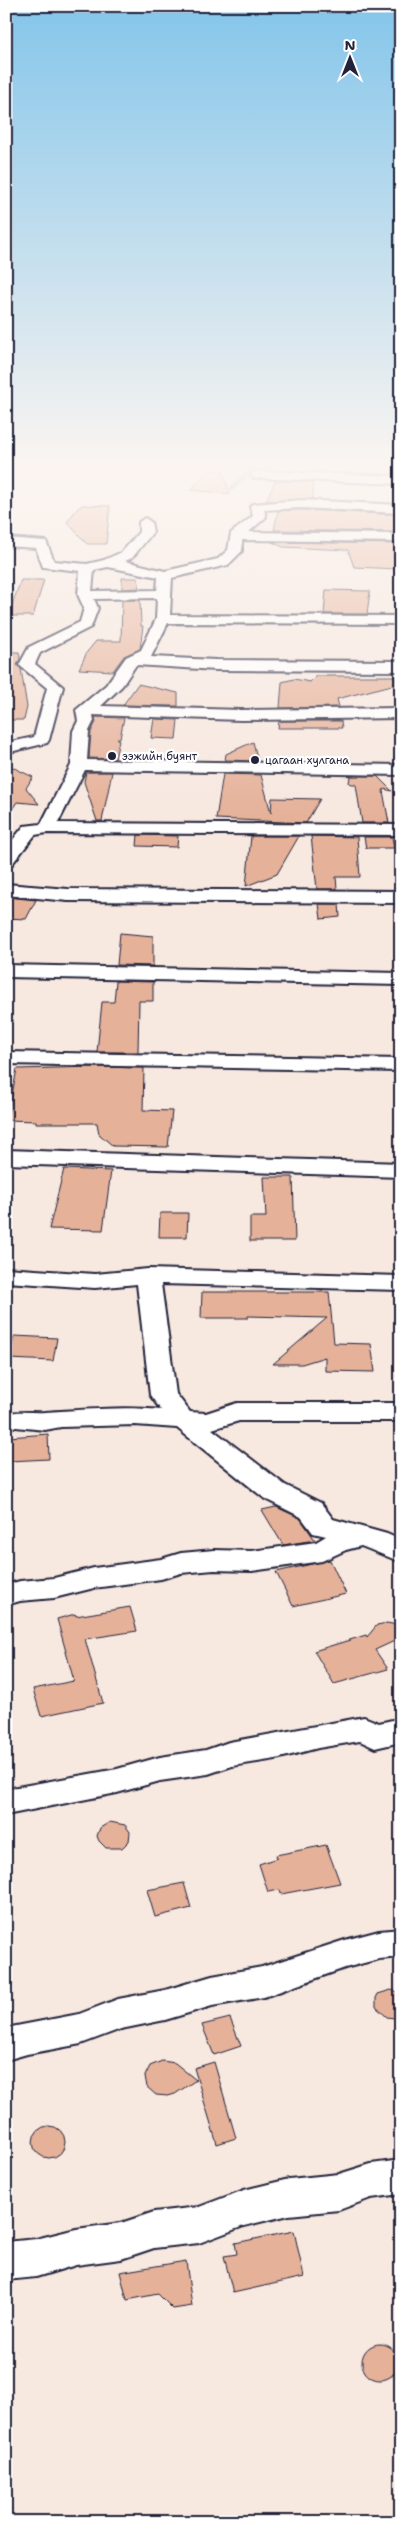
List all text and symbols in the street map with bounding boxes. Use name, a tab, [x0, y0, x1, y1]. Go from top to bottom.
north arrow	[324, 32, 374, 82]
text: N	[344, 36, 356, 54]
place label: ээжийн буянт	[122, 749, 198, 764]
marker: ээжийн буянт	[106, 750, 118, 762]
place label: цагаан хулгана	[265, 753, 349, 768]
marker: цагаан хулгана	[249, 754, 261, 766]

